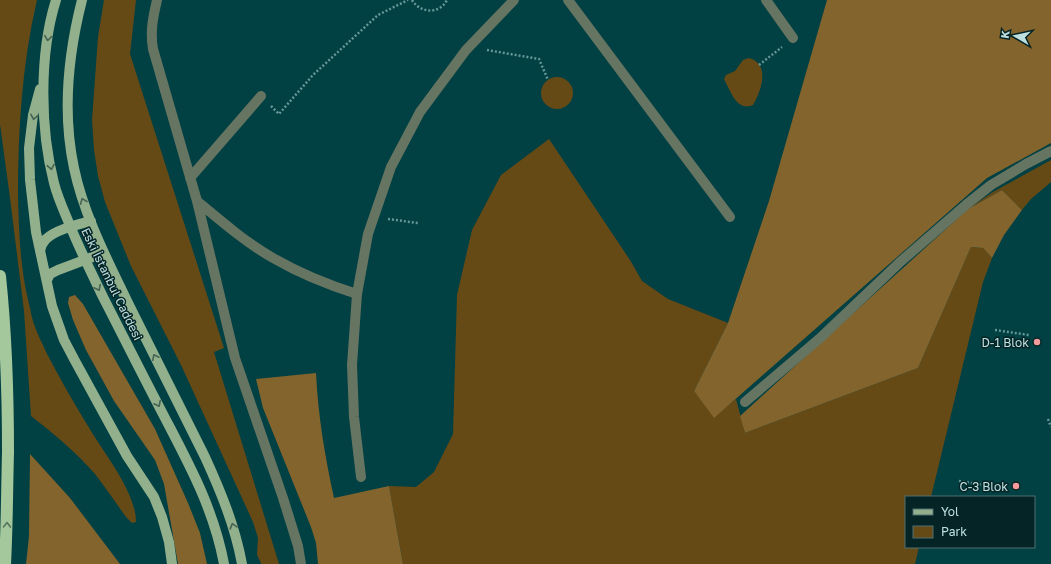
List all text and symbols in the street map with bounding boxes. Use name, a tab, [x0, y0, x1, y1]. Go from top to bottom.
north arrow	[995, 16, 1035, 56]
text: K	[998, 29, 1012, 39]
one-way arrow	[44, 35, 53, 41]
one-way arrow	[30, 114, 38, 120]
one-way arrow	[46, 164, 54, 170]
one-way arrow	[80, 198, 88, 206]
street label: Eski İstanbul Caddesi	[78, 225, 146, 343]
one-way arrow	[94, 284, 101, 291]
place label: D-1 Blok	[981, 335, 1029, 350]
marker: D-1 Blok	[1032, 337, 1042, 347]
one-way arrow	[152, 354, 160, 362]
one-way arrow	[153, 399, 160, 407]
place label: C-3 Blok	[960, 479, 1008, 494]
marker: C-3 Blok	[1011, 481, 1021, 491]
legend	[905, 496, 1035, 548]
text: Yol	[941, 504, 959, 519]
one-way arrow	[3, 522, 11, 528]
one-way arrow	[229, 523, 237, 529]
text: Park	[941, 524, 967, 539]

